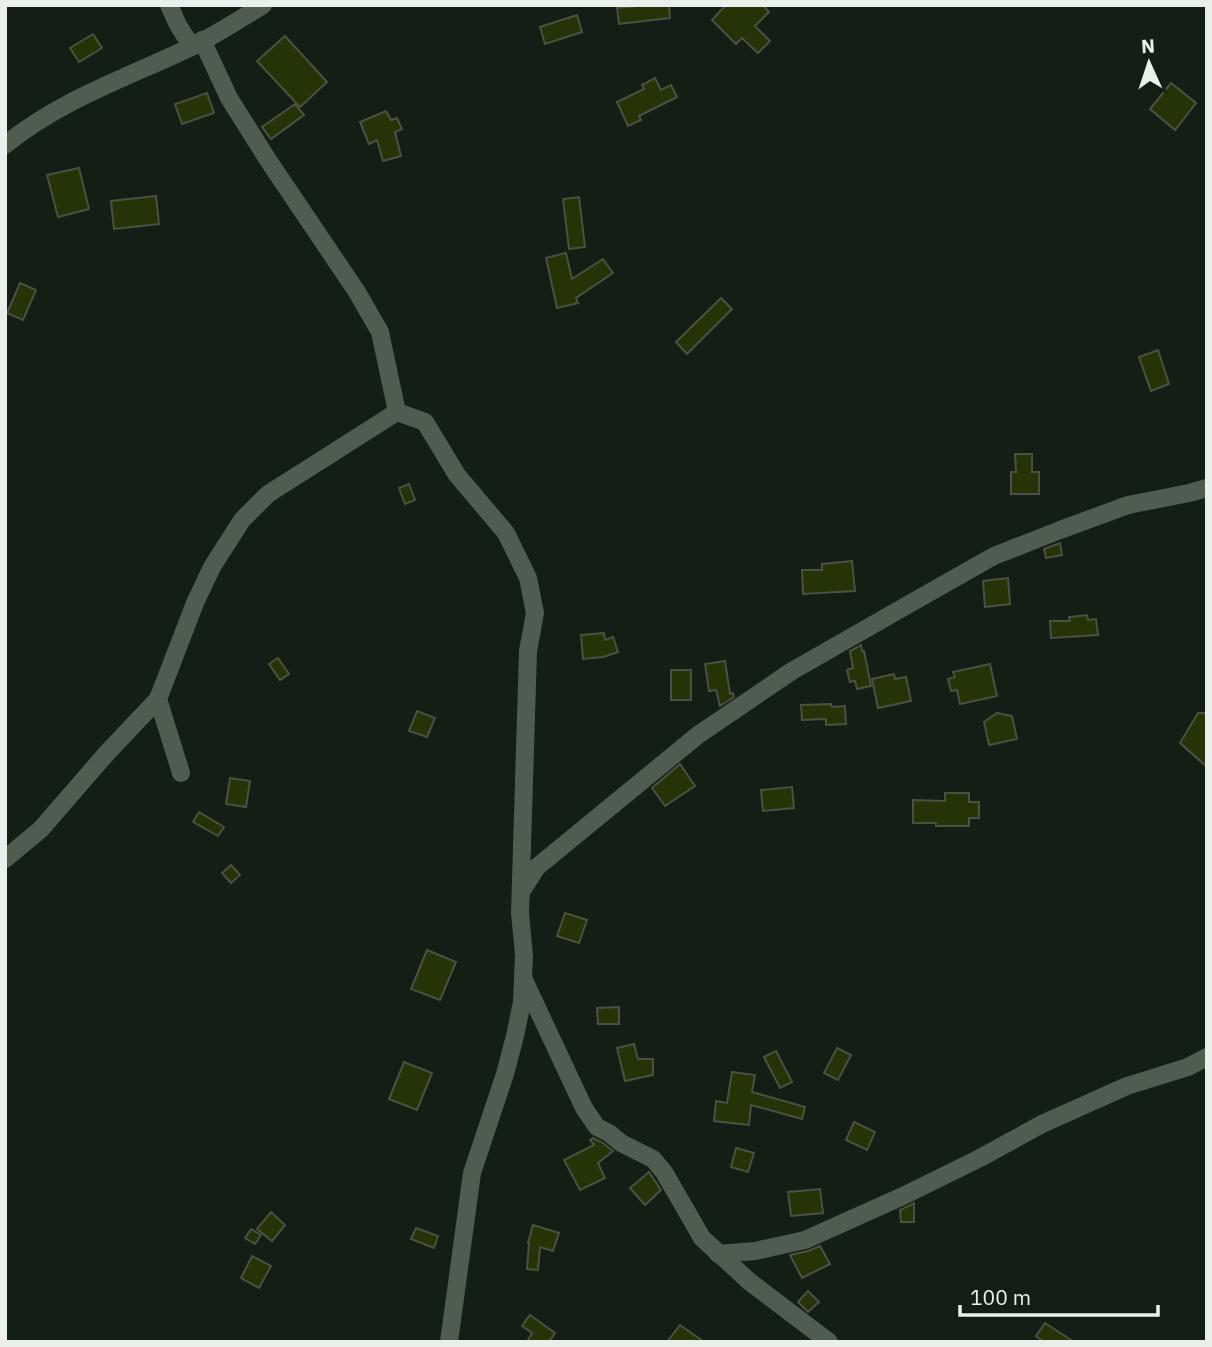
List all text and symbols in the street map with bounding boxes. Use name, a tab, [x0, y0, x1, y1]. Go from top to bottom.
north arrow	[1114, 28, 1184, 98]
text: N	[1141, 34, 1156, 58]
scale bar	[960, 1274, 1158, 1318]
text: 100 m	[970, 1283, 1031, 1311]

